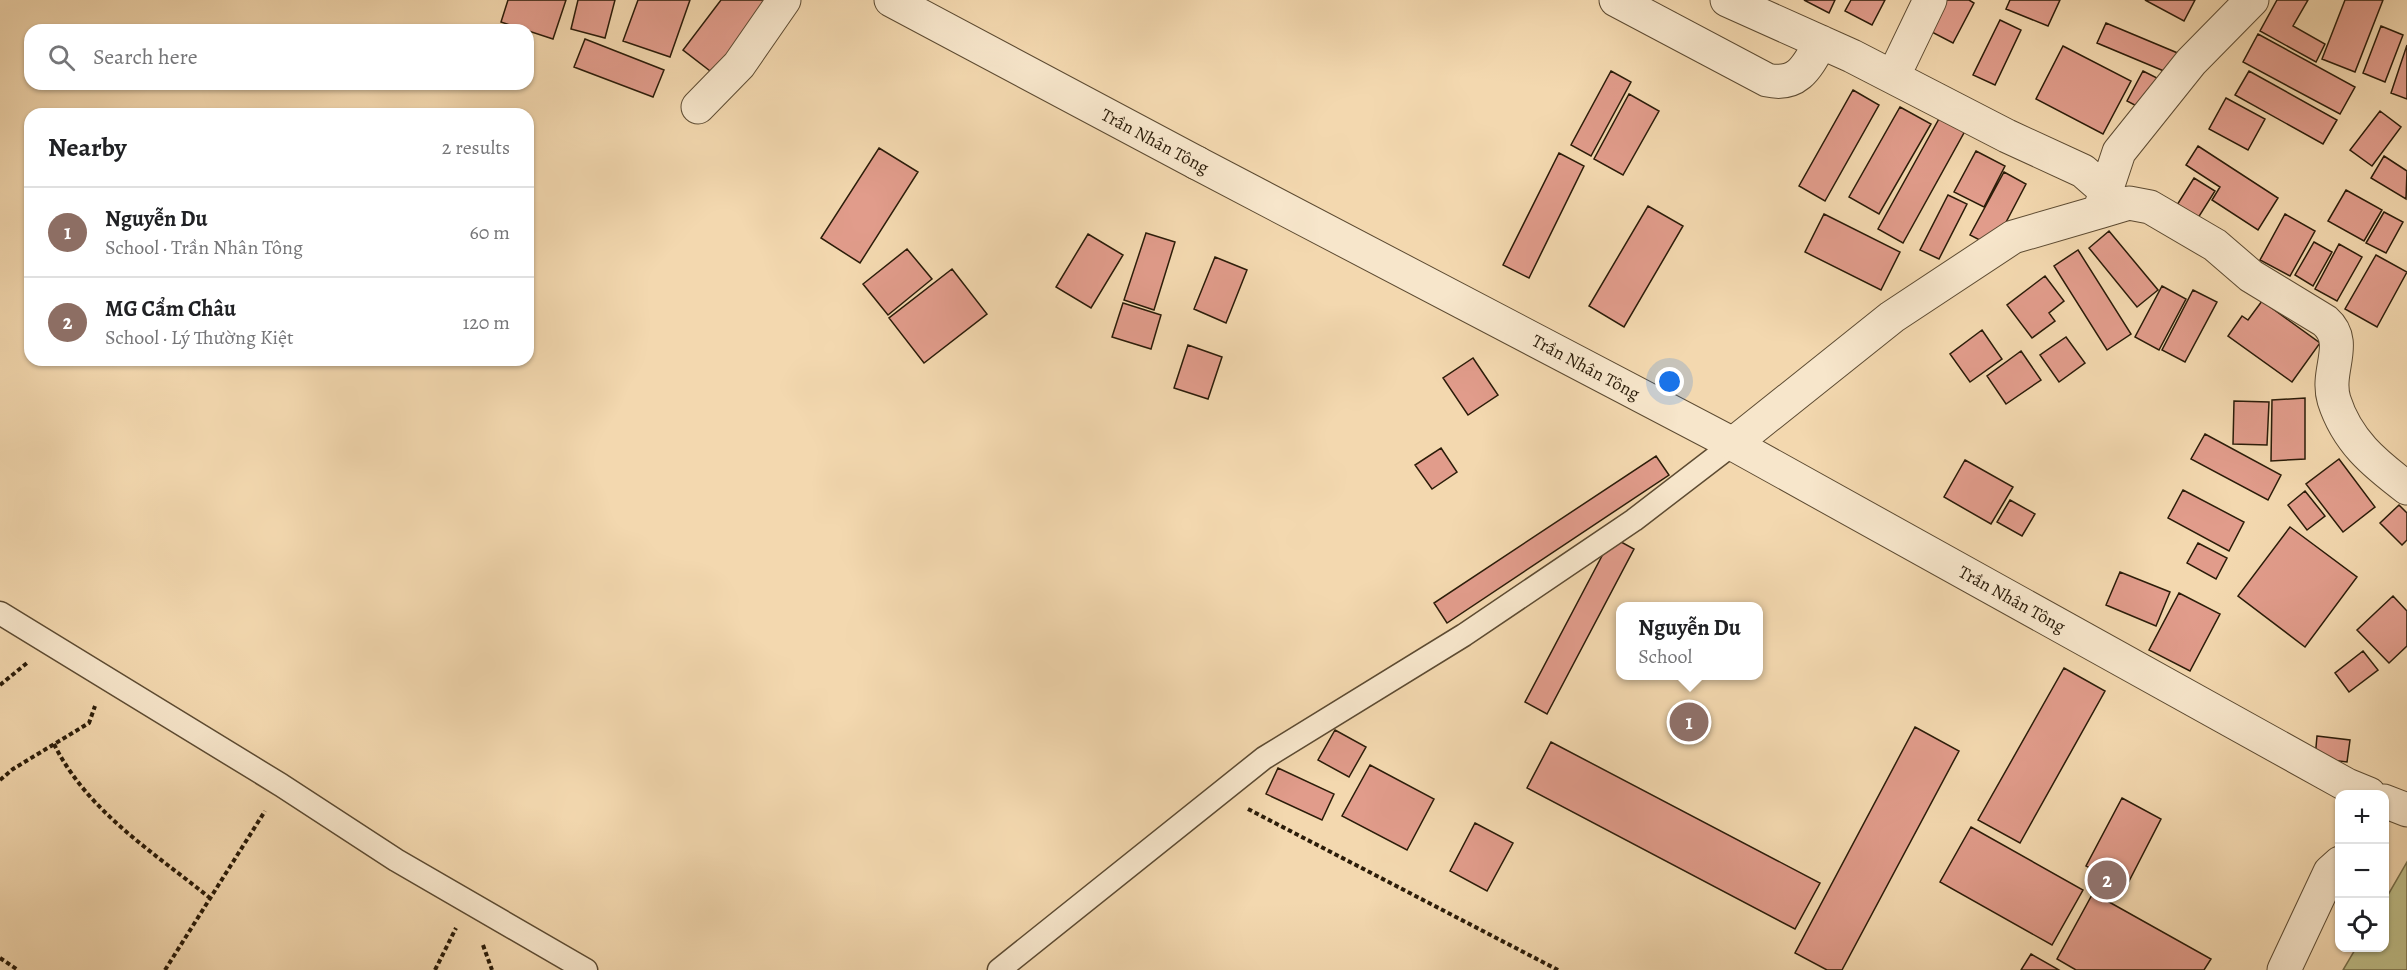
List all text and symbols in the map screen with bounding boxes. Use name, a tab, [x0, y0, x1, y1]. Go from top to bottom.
search box	[24, 24, 534, 90]
icon: search	[45, 41, 78, 74]
text: Search here	[93, 42, 198, 72]
street label: Trần Nhân Tông	[1097, 103, 1213, 179]
text: Nearby	[48, 130, 127, 165]
text: 2 results	[442, 134, 510, 161]
text: Nguyễn Du	[105, 204, 208, 234]
text: 1	[64, 219, 71, 246]
text: 60 m	[470, 219, 510, 246]
text: School · Trần Nhân Tông	[105, 234, 303, 261]
text: MG Cẩm Châu	[105, 294, 236, 324]
text: 2	[63, 309, 72, 336]
text: 120 m	[462, 309, 510, 336]
text: School · Lý Thường Kiệt	[105, 324, 294, 351]
street label: Trần Nhân Tông	[1528, 329, 1644, 405]
your location	[1655, 367, 1684, 396]
street label: Trần Nhân Tông	[1954, 560, 2070, 638]
popup	[1616, 602, 1763, 680]
text: Nguyễn Du	[1638, 613, 1741, 643]
text: School	[1638, 643, 1692, 670]
pin: 1	[1670, 700, 1708, 744]
map controls	[2335, 790, 2389, 952]
button: +	[2335, 790, 2389, 844]
button: −	[2335, 844, 2389, 898]
pin: 2	[2088, 858, 2126, 902]
button: locate	[2335, 898, 2389, 952]

